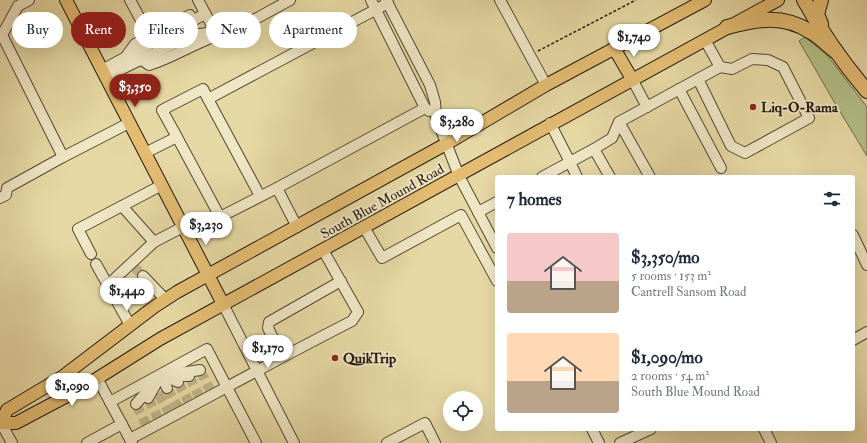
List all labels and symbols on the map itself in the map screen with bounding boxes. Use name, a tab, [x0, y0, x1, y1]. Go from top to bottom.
pin: $1,740	[601, 24, 667, 58]
pin: $3,350	[102, 74, 168, 108]
place label: Liq-O-Rama	[761, 99, 839, 117]
marker: Liq-O-Rama	[748, 102, 758, 112]
pin: $3,280	[424, 109, 490, 143]
street label: South Blue Mound Road	[317, 160, 447, 243]
pin: $3,230	[173, 212, 239, 246]
pin: $1,440	[94, 278, 160, 312]
pin: $1,170	[235, 335, 301, 369]
place label: QuikTrip	[343, 350, 396, 368]
marker: QuikTrip	[330, 353, 340, 363]
pin: $1,090	[39, 373, 105, 407]

